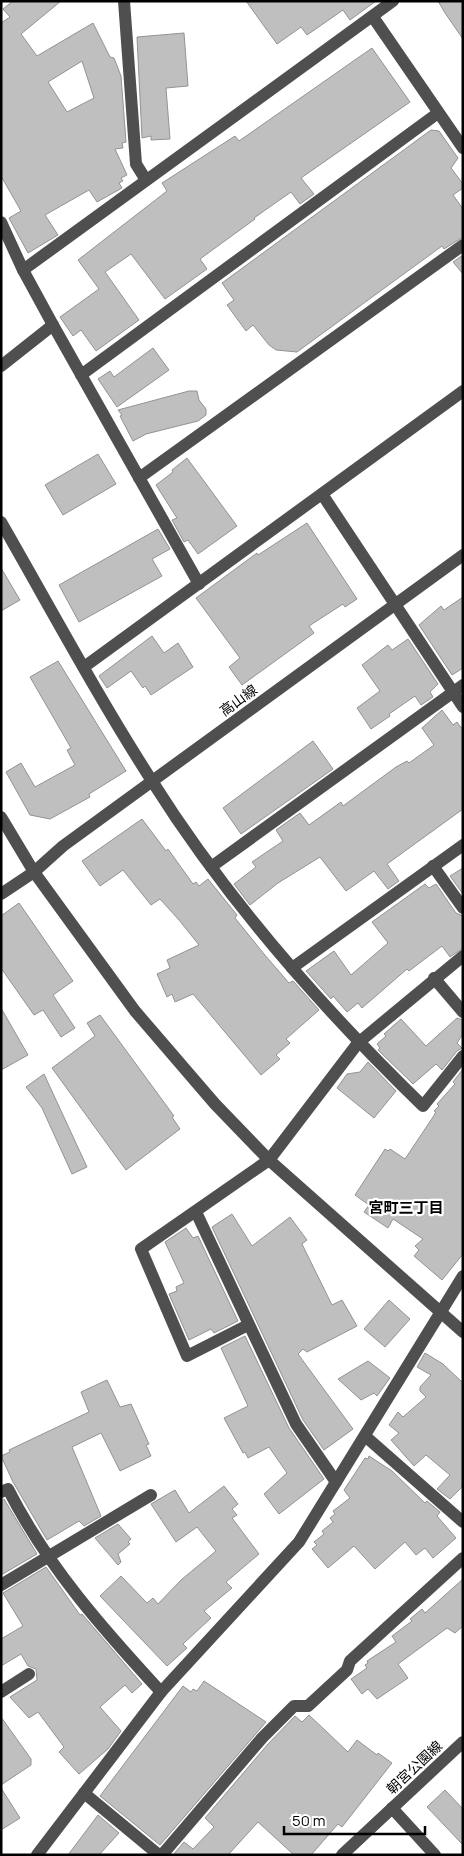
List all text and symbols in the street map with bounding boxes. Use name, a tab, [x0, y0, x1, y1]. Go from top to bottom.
street label: 高山線	[215, 680, 261, 720]
district label: 宮町三丁目	[368, 1197, 444, 1218]
street label: 朝宮公園線	[382, 1736, 446, 1798]
scale bar	[284, 1804, 425, 1836]
text: 50 m	[292, 1810, 326, 1831]

